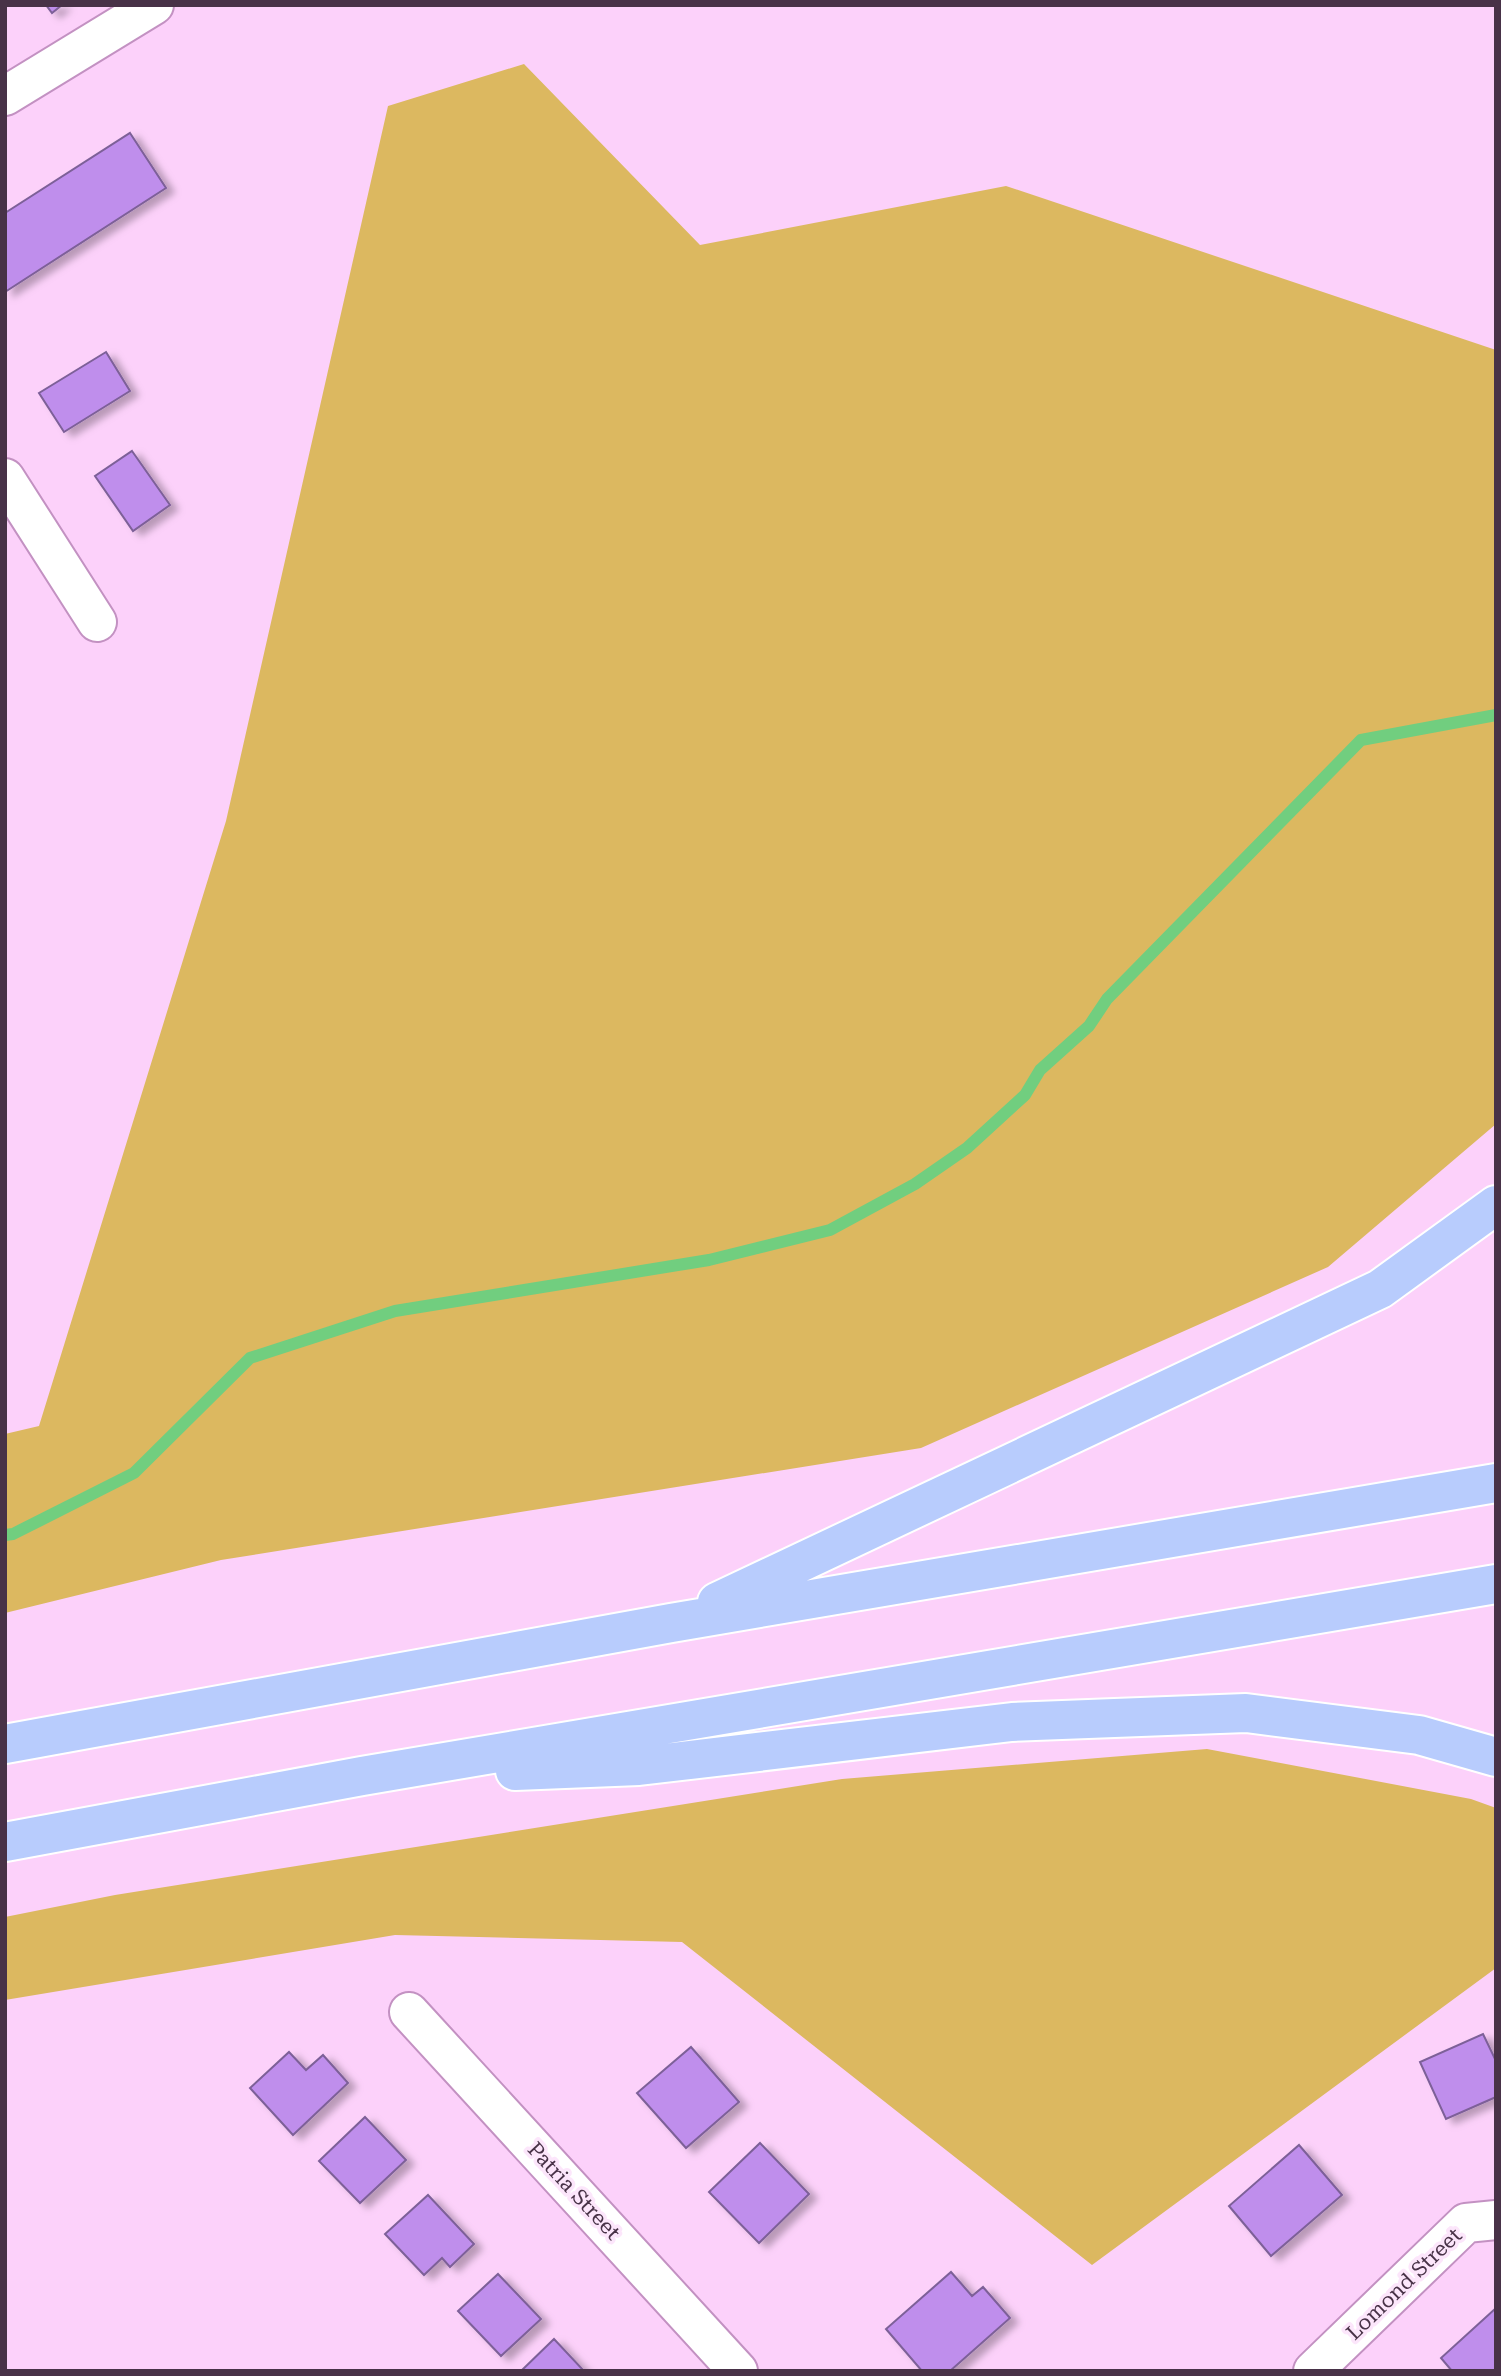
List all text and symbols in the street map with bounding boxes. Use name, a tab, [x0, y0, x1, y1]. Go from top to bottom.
street label: Patria Street	[523, 2137, 625, 2245]
street label: Lomond Street	[1342, 2223, 1467, 2345]

